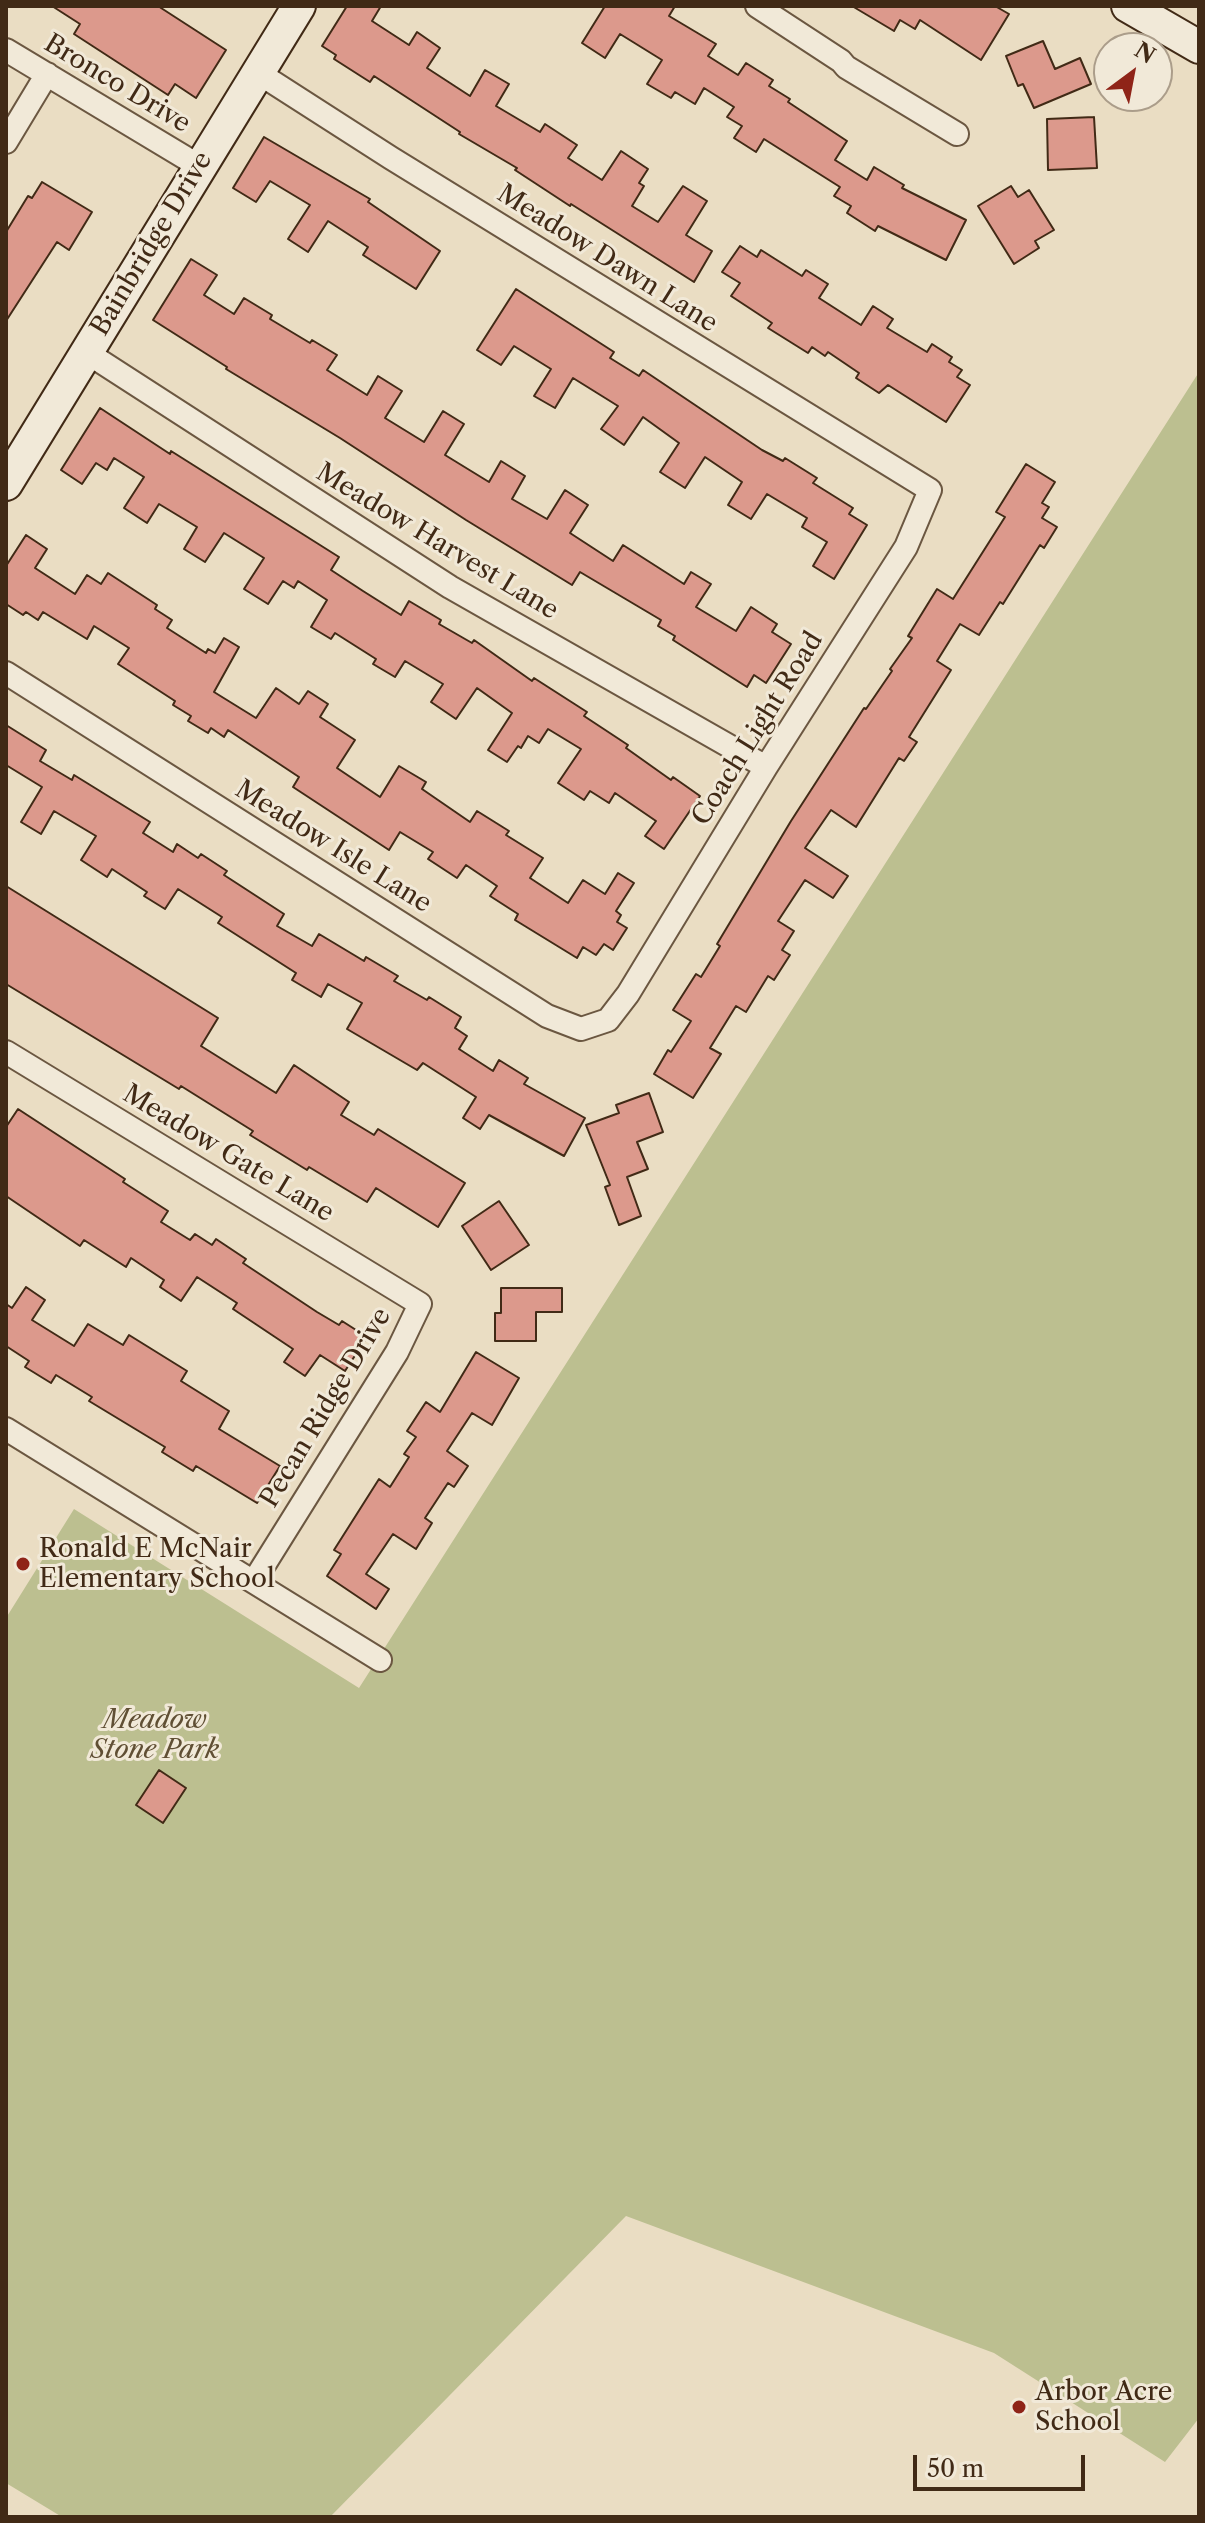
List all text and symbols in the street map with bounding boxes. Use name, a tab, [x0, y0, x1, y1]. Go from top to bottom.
street label: Bronco Drive	[38, 28, 196, 140]
north arrow	[1093, 32, 1173, 112]
text: N	[1130, 36, 1160, 69]
street label: Bainbridge Drive	[85, 146, 219, 342]
street label: Meadow Dawn Lane	[491, 179, 723, 339]
street label: Meadow Harvest Lane	[310, 457, 564, 627]
street label: Coach Light Road	[686, 627, 830, 831]
street label: Meadow Isle Lane	[229, 774, 437, 920]
street label: Meadow Gate Lane	[117, 1079, 339, 1229]
street label: Pecan Ridge Drive	[254, 1303, 398, 1513]
place label: Ronald E McNair Elementary School	[39, 1533, 275, 1594]
marker: Ronald E McNair Elementary School	[14, 1555, 32, 1573]
park label: Meadow Stone Park	[91, 1704, 219, 1766]
place label: Arbor Acre School	[1035, 2376, 1172, 2438]
marker: Arbor Acre School	[1010, 2398, 1028, 2416]
scale bar	[917, 2439, 1089, 2489]
text: 50 m	[927, 2454, 984, 2483]

